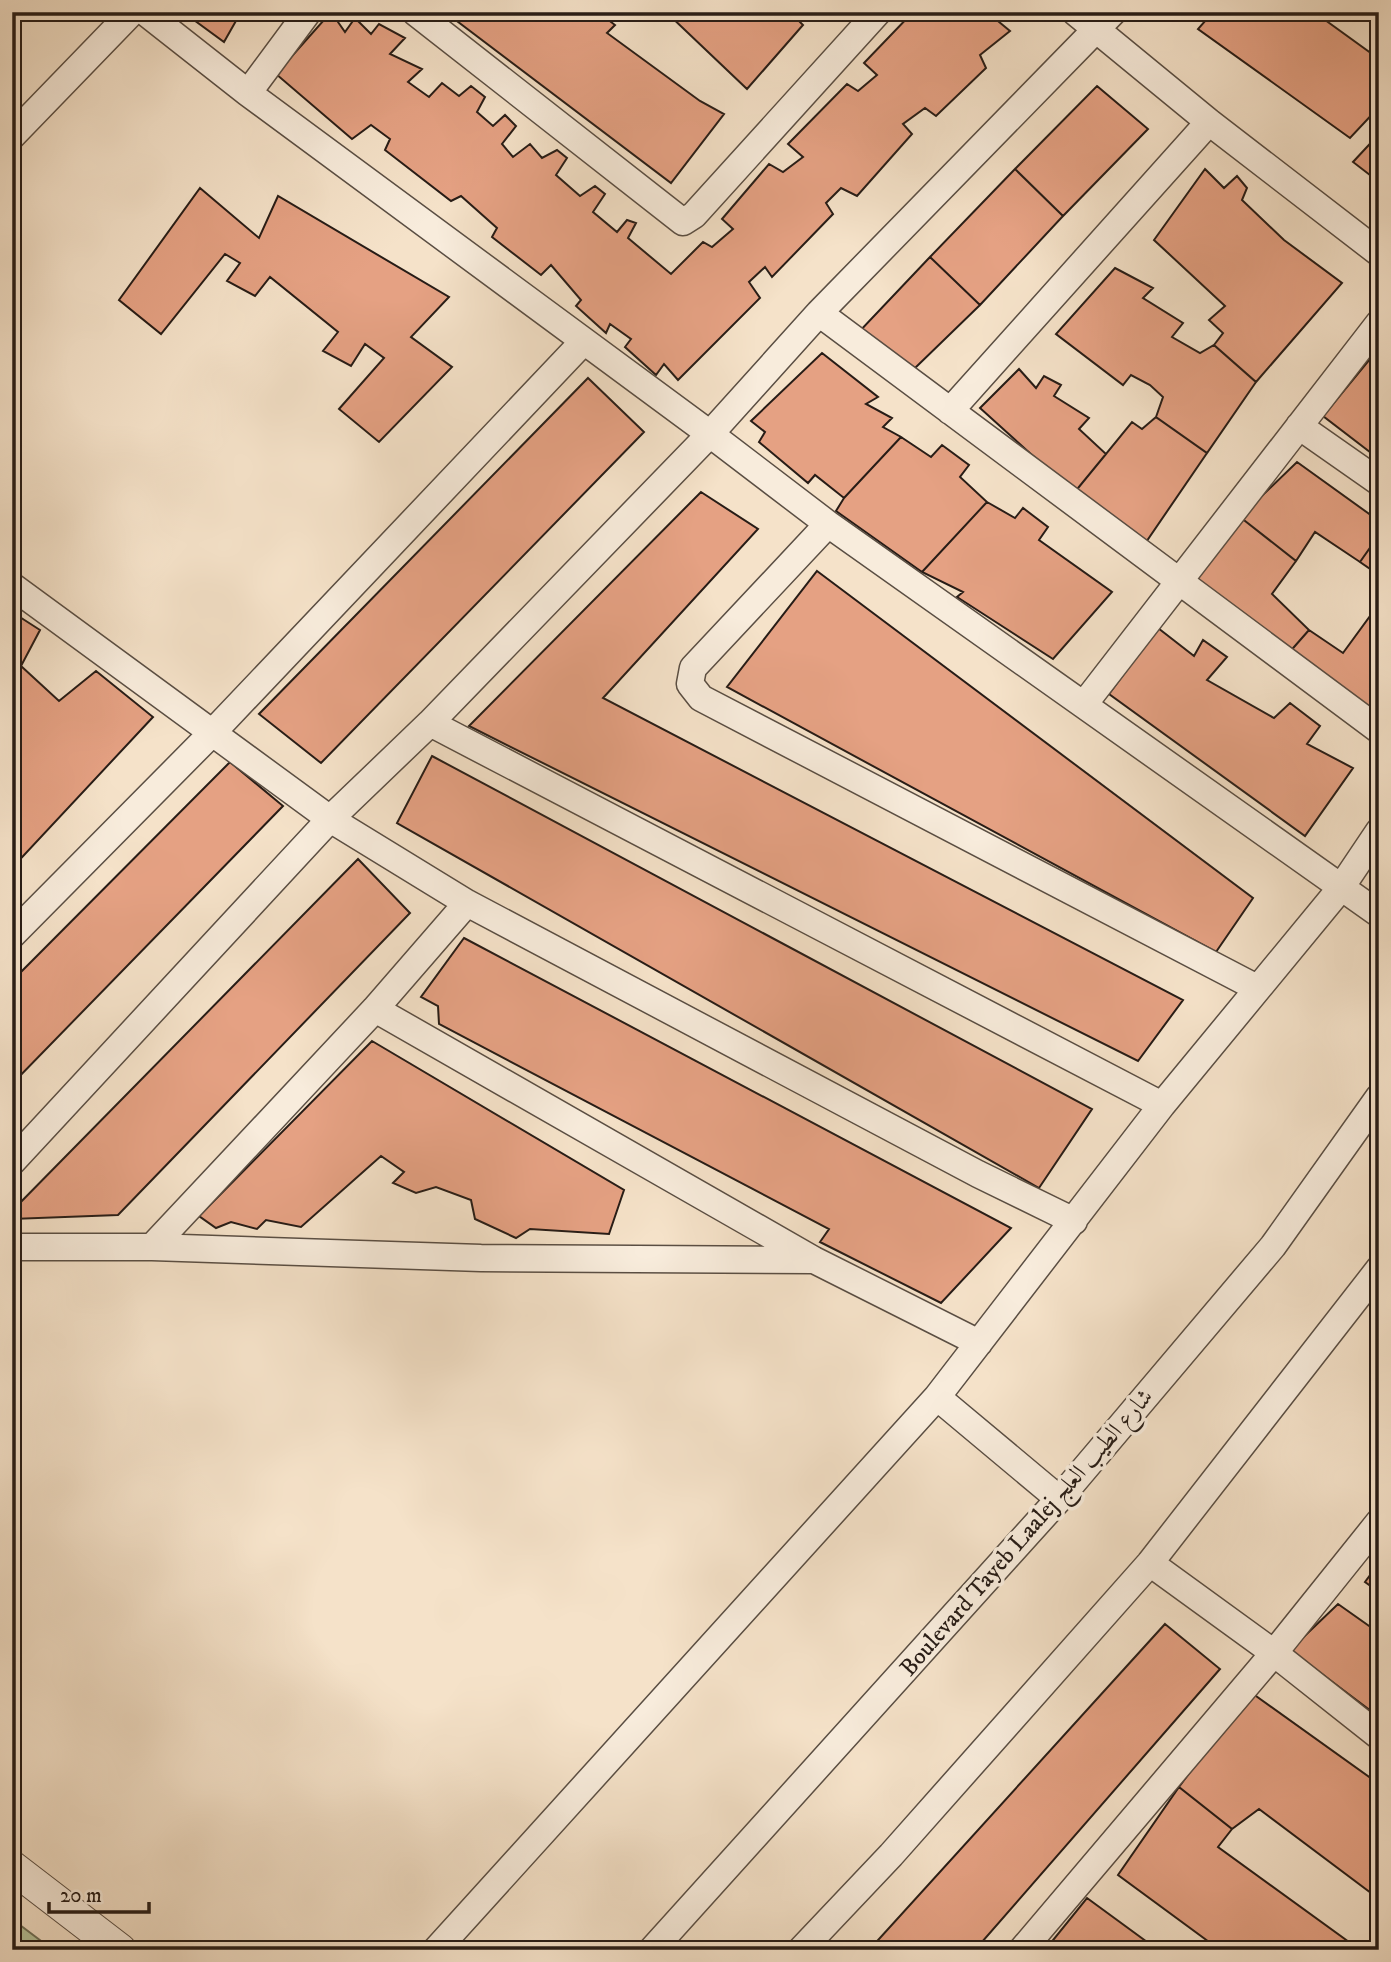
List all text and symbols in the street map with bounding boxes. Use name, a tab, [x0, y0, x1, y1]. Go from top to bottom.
street label: Boulevard Tayeb Laalej شارع الطيب العلج	[894, 1383, 1164, 1686]
scale bar	[49, 1871, 149, 1915]
text: 20 m	[60, 1883, 102, 1909]

